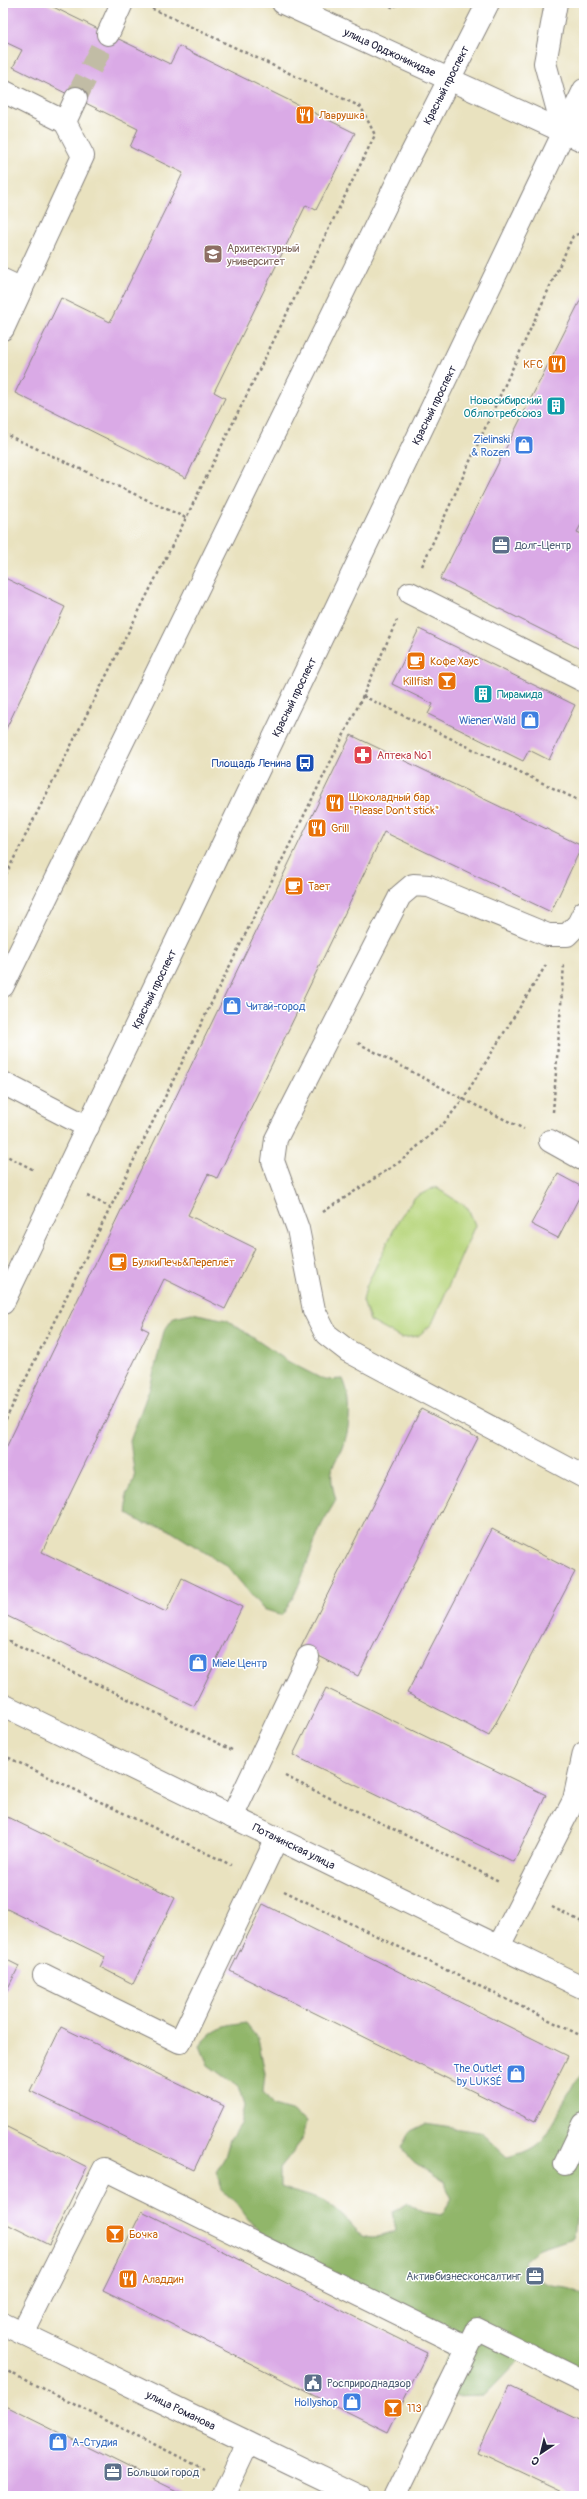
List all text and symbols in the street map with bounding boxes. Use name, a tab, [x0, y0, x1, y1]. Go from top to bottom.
street label: улица Орджоникидзе	[341, 25, 438, 80]
street label: Красный проспект	[421, 43, 472, 127]
restaurant icon: Лаврушка	[294, 104, 316, 126]
place label: Лаврушка	[318, 109, 365, 122]
place label: Архитектурный университет	[226, 242, 300, 268]
school or university icon: Архитектурный университет	[202, 243, 224, 265]
restaurant icon: KFC	[546, 353, 568, 375]
place label: KFC	[523, 358, 543, 371]
street label: Красный проспект	[410, 363, 460, 447]
place label: Новосибирский Облпотребсоюз	[464, 394, 542, 420]
building icon: Новосибирский Облпотребсоюз	[545, 395, 567, 417]
place label: Zielinski & Rozen	[471, 433, 510, 459]
shop icon: Zielinski & Rozen	[513, 434, 535, 456]
office icon: Долг-Центр	[490, 534, 512, 556]
place label: Долг-Центр	[514, 539, 571, 552]
cafe icon: Кофе Хаус	[405, 650, 427, 672]
street label: Красный проспект	[270, 655, 320, 739]
place label: Кофе Хаус	[430, 655, 480, 668]
bar icon: Killfish	[436, 670, 458, 692]
place label: Killfish	[403, 675, 433, 688]
building icon: Пирамида	[472, 683, 494, 705]
place label: Пирамида	[497, 688, 543, 701]
shop icon: Wiener Wald	[519, 709, 541, 731]
place label: Wiener Wald	[459, 714, 516, 727]
pharmacy icon: Аптека №1	[352, 744, 374, 766]
place label: Аптека №1	[377, 749, 432, 762]
bus stop icon: Площадь Ленина	[294, 752, 316, 774]
place label: Площадь Ленина	[212, 757, 291, 770]
place label: Шоколадный бар "Please Don't stick"	[349, 791, 439, 817]
restaurant icon: Шоколадный бар "Please Don't stick"	[324, 792, 346, 814]
restaurant icon: Grill	[306, 817, 328, 839]
place label: Grill	[331, 822, 349, 835]
cafe icon: Тает	[283, 875, 305, 897]
place label: Тает	[308, 880, 331, 893]
street label: Красный проспект	[130, 947, 180, 1031]
shop icon: Читай-город	[221, 995, 243, 1017]
place label: Читай-город	[246, 1000, 306, 1013]
cafe icon: БулкиПечь&Переплёт	[107, 1251, 129, 1273]
place label: БулкиПечь&Переплёт	[132, 1256, 235, 1269]
shop icon: Miele Центр	[187, 1652, 209, 1674]
place label: Miele Центр	[212, 1657, 267, 1670]
street label: Потанинская улица	[250, 1821, 337, 1872]
place label: The Outlet by LUKSÉ	[454, 2062, 503, 2088]
shop icon: The Outlet by LUKSÉ	[505, 2063, 527, 2085]
bar icon: Бочка	[104, 2223, 126, 2245]
place label: Бочка	[129, 2228, 158, 2241]
office icon: Активбизнесконсалтинг	[524, 2265, 546, 2287]
restaurant icon: Аладдин	[117, 2268, 139, 2290]
place label: Активбизнесконсалтинг	[406, 2270, 521, 2283]
place label: Аладдин	[142, 2273, 184, 2286]
public building icon: Росприроднадзор	[302, 2372, 324, 2394]
place label: Росприроднадзор	[327, 2377, 411, 2390]
street label: улица Романова	[143, 2388, 218, 2433]
shop icon: Hollyshop	[341, 2391, 363, 2413]
place label: Hollyshop	[294, 2396, 338, 2409]
bar icon: 113	[382, 2397, 404, 2419]
place label: 113	[407, 2402, 422, 2415]
shop icon: А-Студия	[47, 2431, 69, 2453]
north arrow	[521, 2433, 561, 2473]
place label: А-Студия	[72, 2436, 118, 2449]
text: С	[529, 2453, 542, 2468]
office icon: Большой город	[102, 2461, 124, 2483]
place label: Большой город	[127, 2466, 199, 2479]

